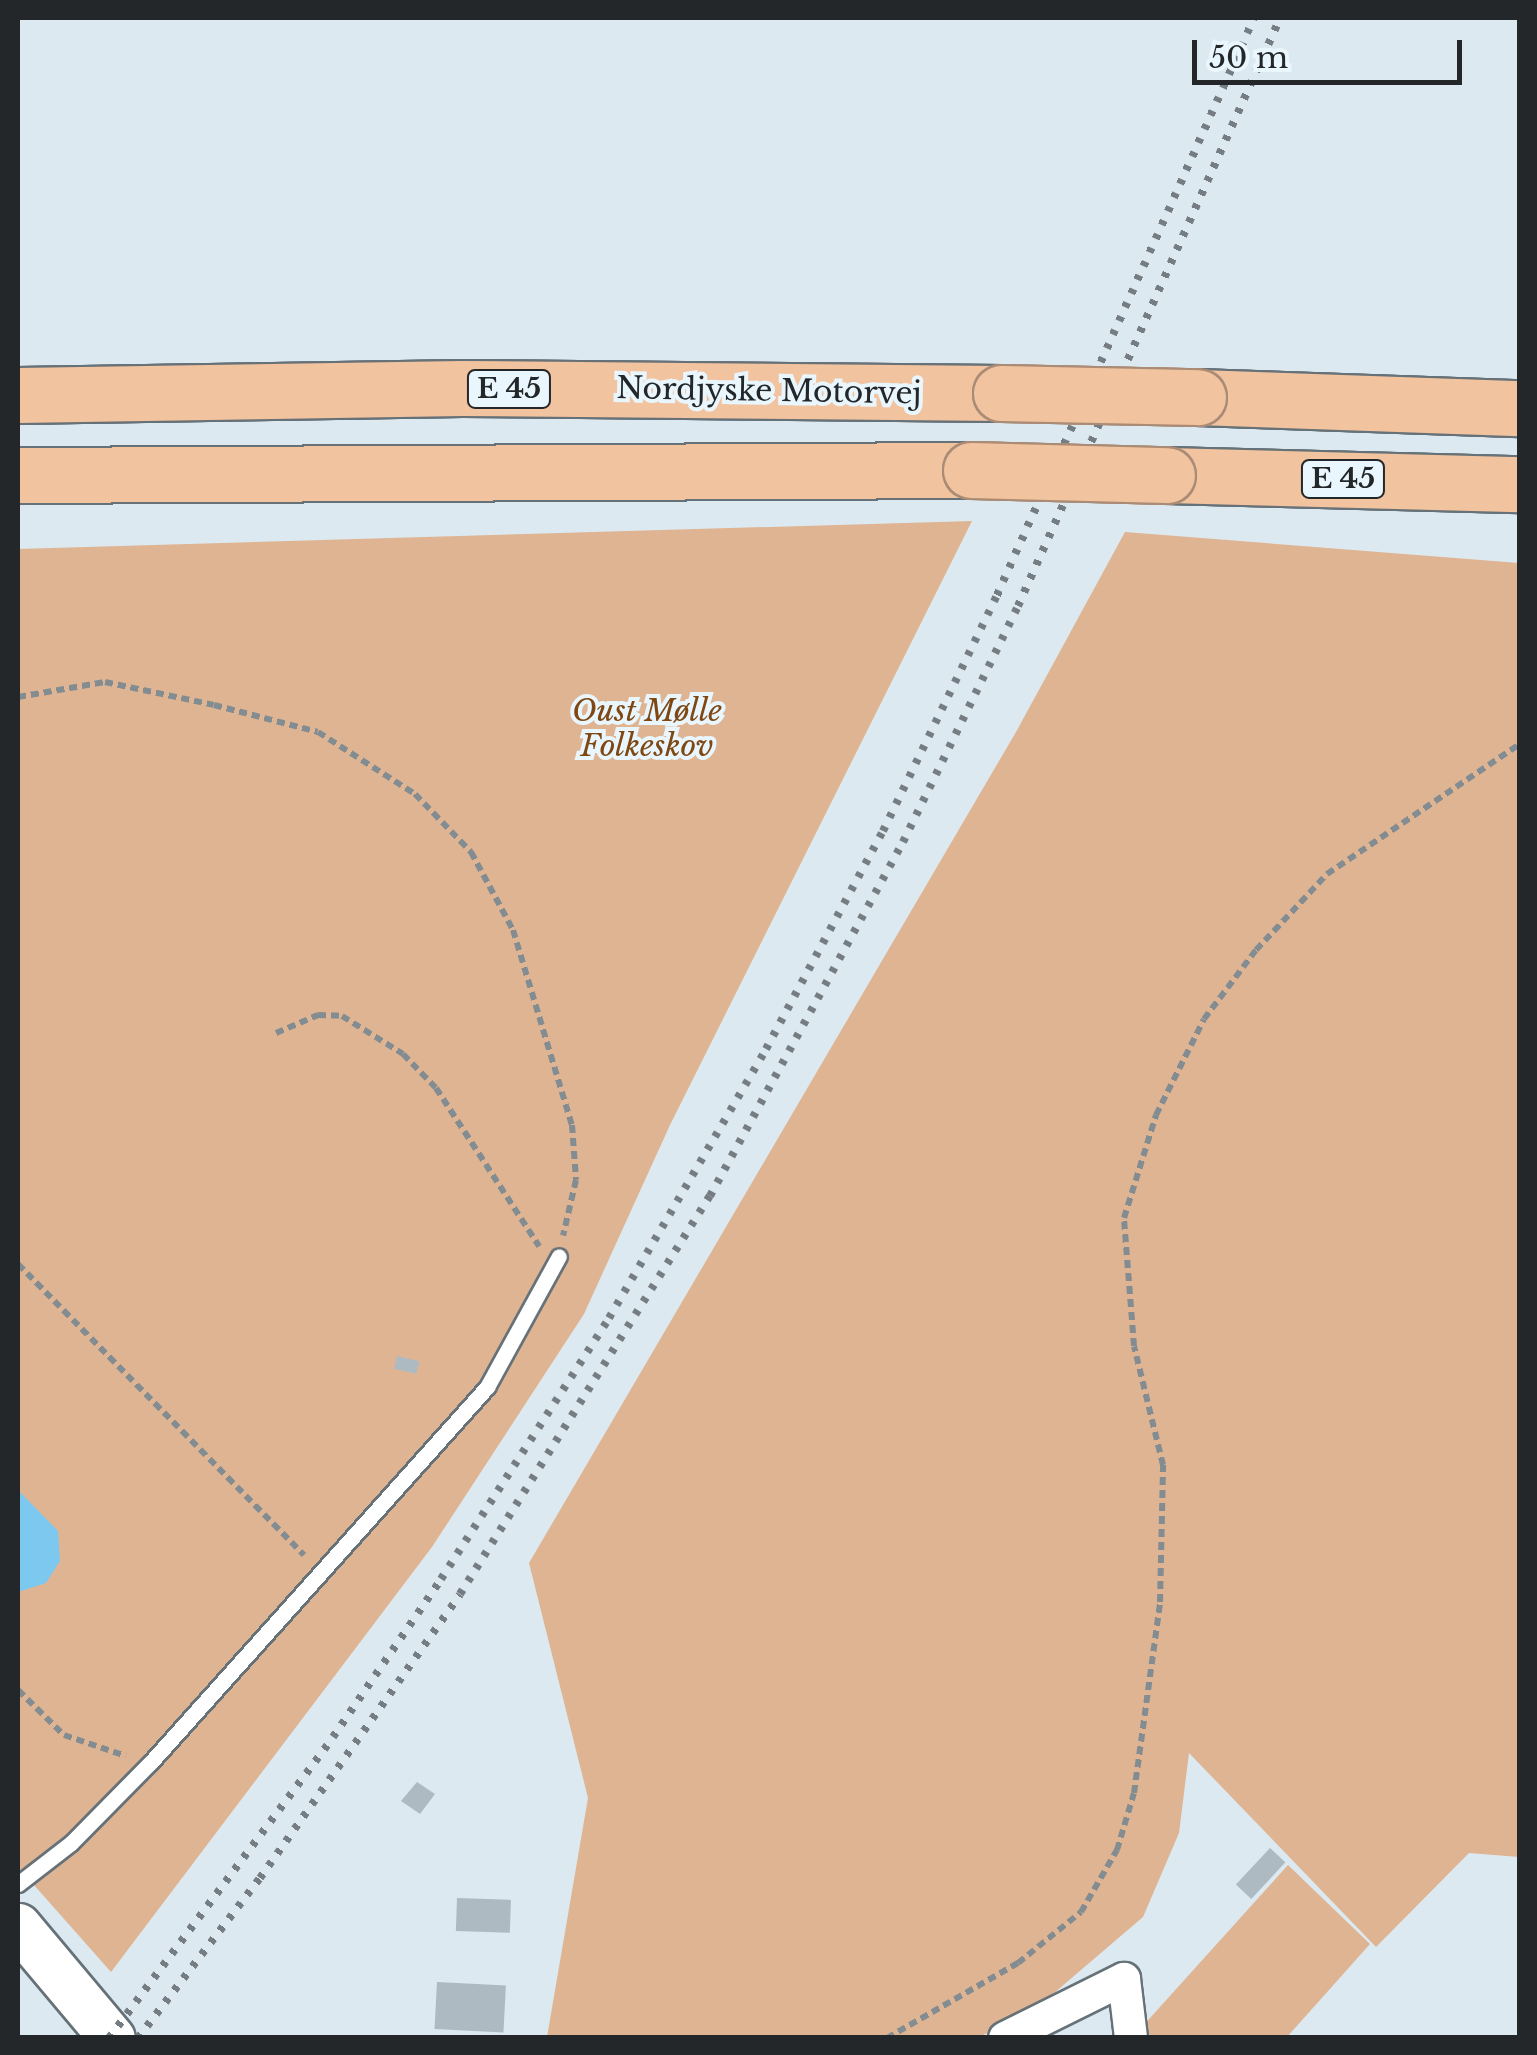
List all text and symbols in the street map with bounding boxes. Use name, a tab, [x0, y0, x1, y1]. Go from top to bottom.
scale bar	[1197, 20, 1467, 82]
text: 50 m	[1209, 39, 1288, 76]
road number: E 45	[466, 366, 552, 412]
street label: Nordjyske Motorvej	[616, 370, 922, 412]
road number: E 45	[1300, 456, 1386, 502]
park label: Oust Mølle Folkeskov	[572, 693, 722, 764]

